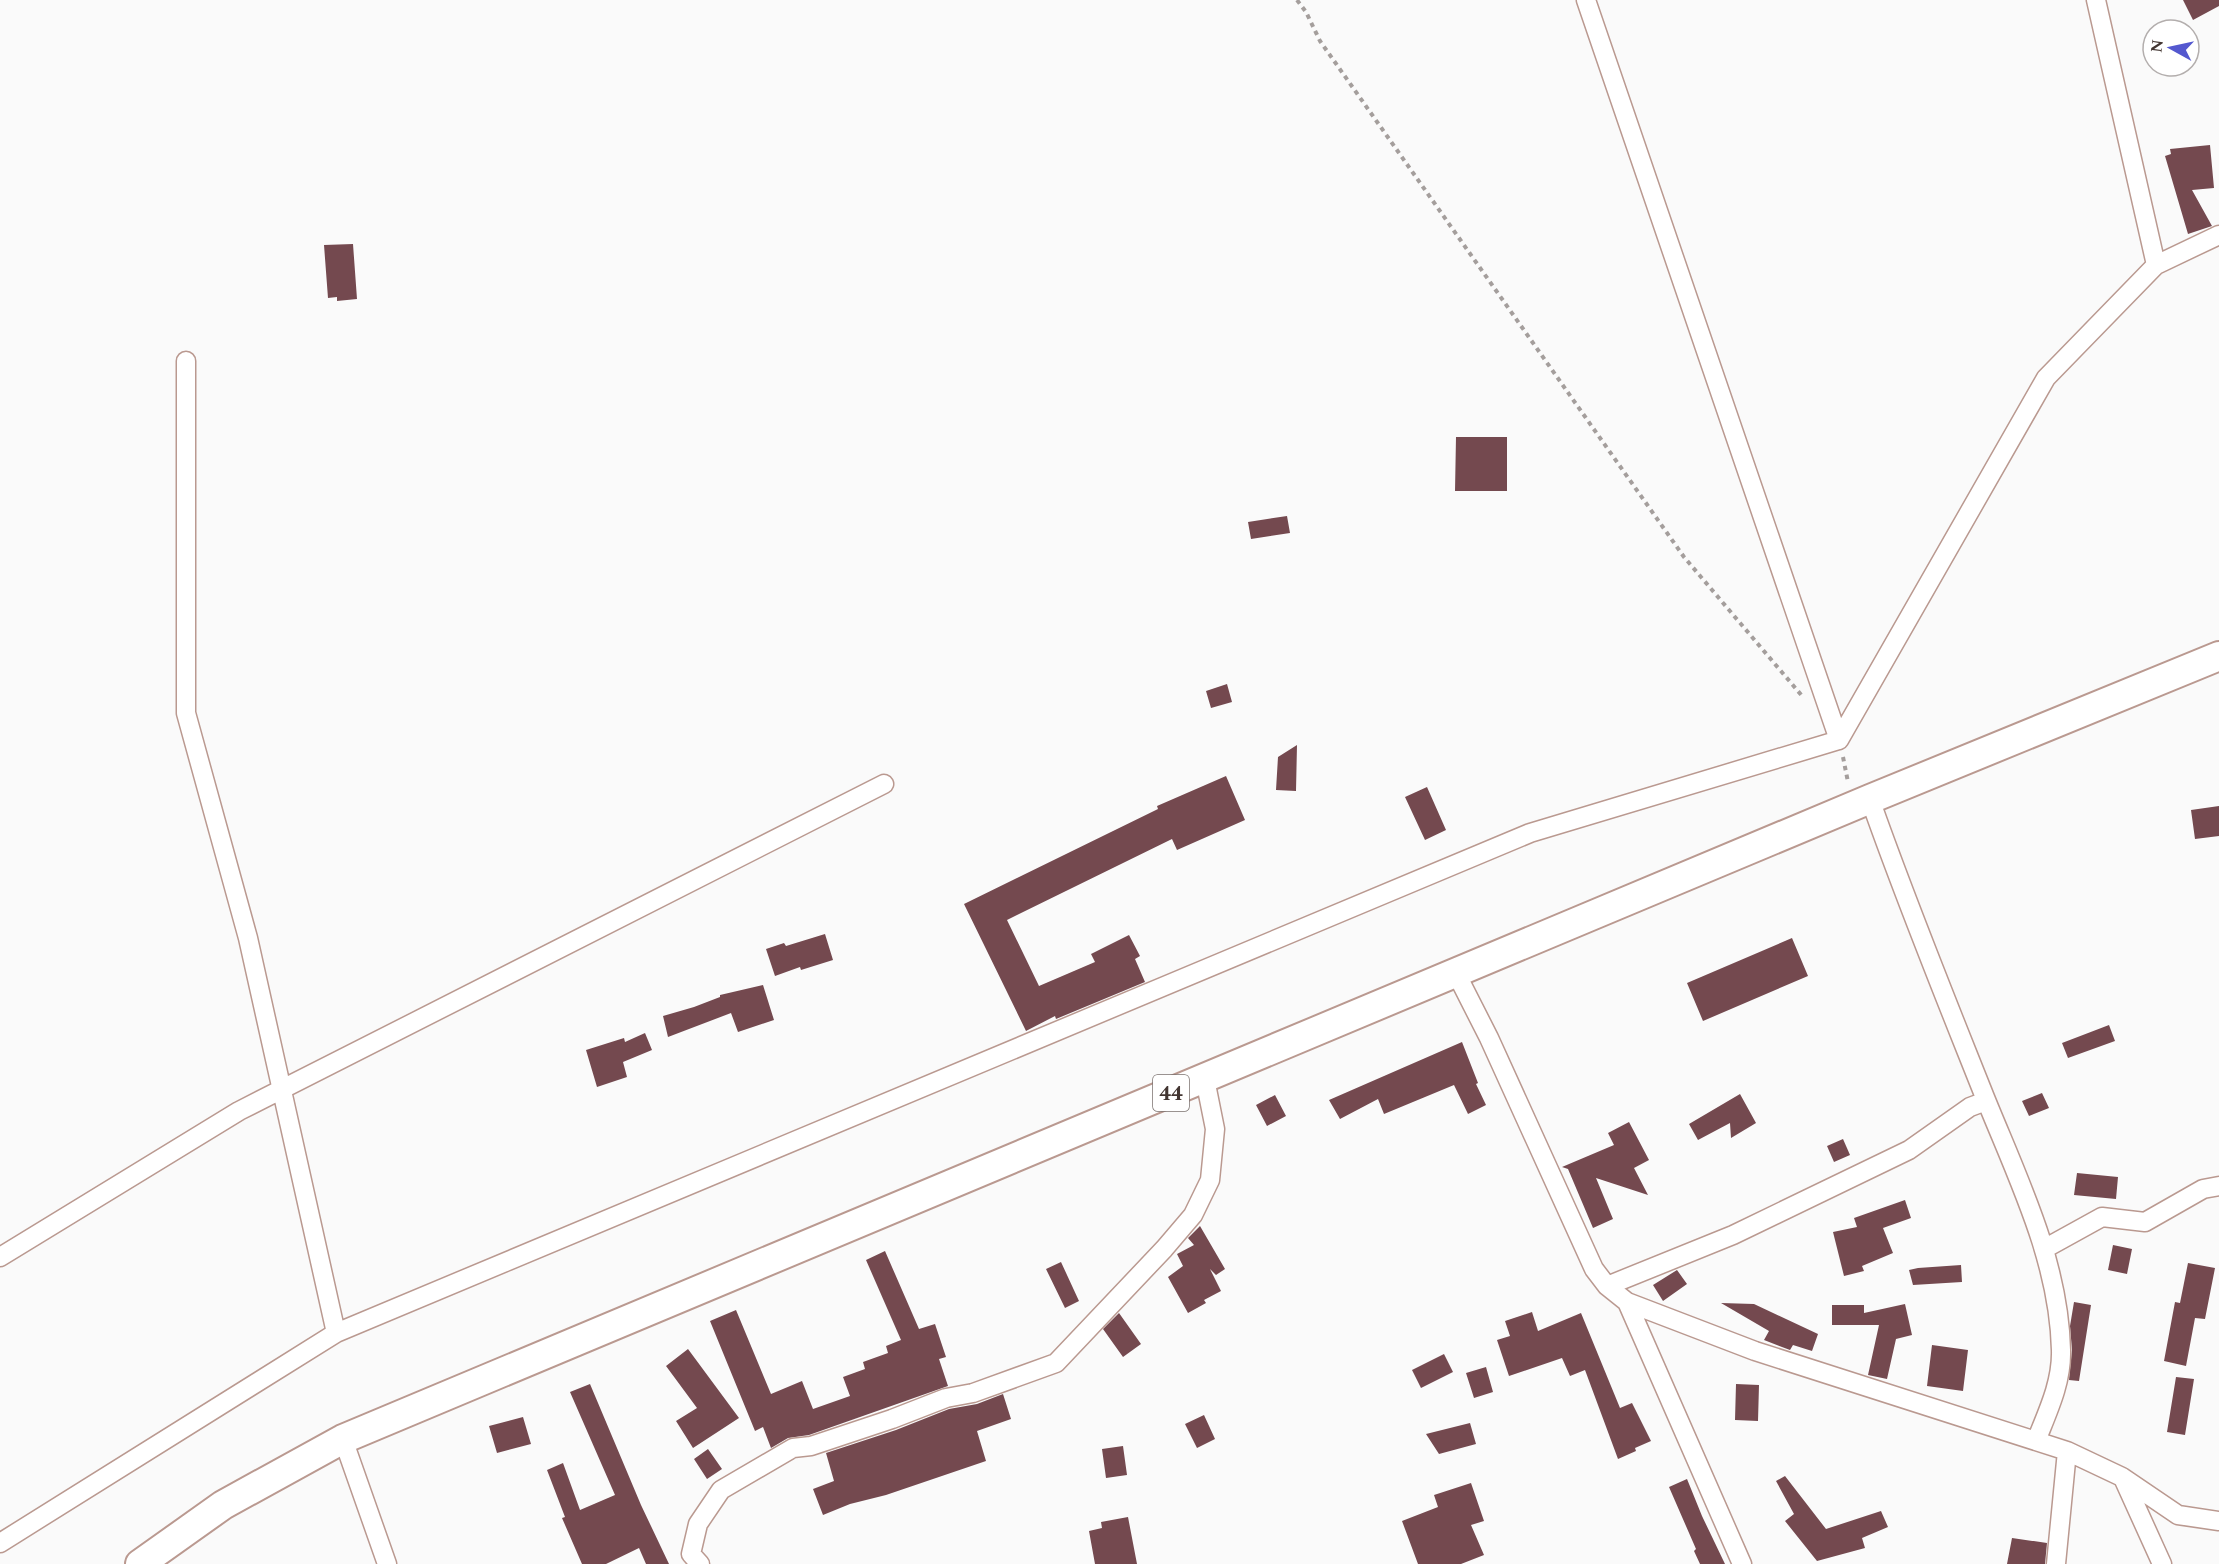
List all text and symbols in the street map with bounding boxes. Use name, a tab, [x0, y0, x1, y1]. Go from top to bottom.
north arrow	[2141, 18, 2201, 78]
text: N	[2144, 38, 2170, 54]
road number: 44	[1153, 1075, 1189, 1111]

